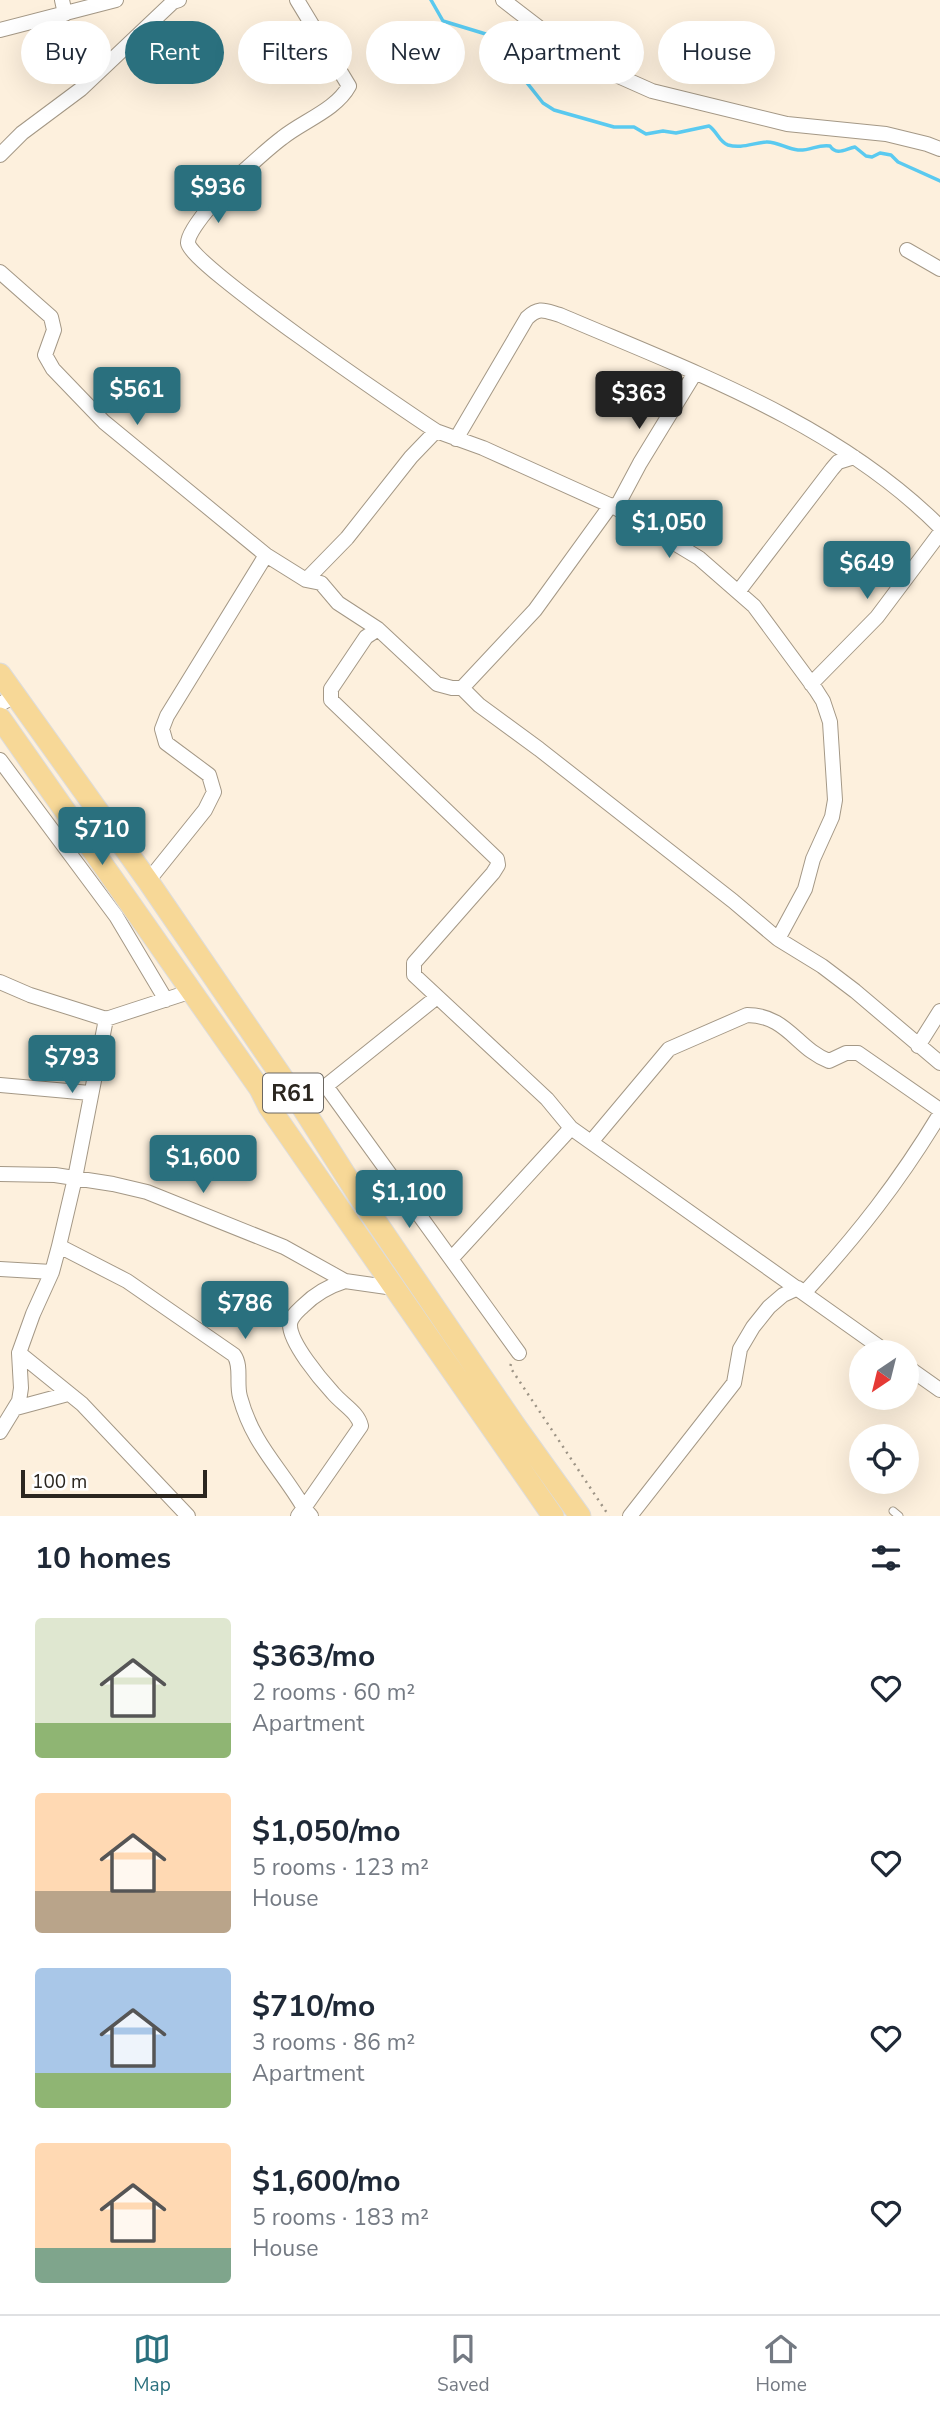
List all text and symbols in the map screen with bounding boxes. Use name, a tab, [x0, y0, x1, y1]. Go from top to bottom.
chip: Buy	[21, 21, 111, 84]
chip: Rent	[125, 21, 224, 84]
chip: Filters	[238, 21, 352, 84]
chip: New	[366, 21, 465, 84]
chip: Apartment	[479, 21, 644, 84]
chip: House	[658, 21, 775, 84]
pin: $936	[177, 166, 259, 225]
text: $936	[190, 172, 246, 203]
pin: $561	[96, 368, 178, 427]
pin: $363	[598, 372, 680, 431]
text: $561	[109, 374, 165, 405]
text: $363	[611, 378, 667, 409]
pin: $1,050	[612, 500, 726, 560]
text: $1,050	[632, 507, 706, 538]
pin: $649	[826, 542, 908, 601]
text: $649	[839, 548, 895, 579]
pin: $710	[61, 808, 143, 867]
text: $710	[74, 814, 130, 845]
pin: $793	[31, 1036, 113, 1095]
text: $793	[44, 1042, 100, 1073]
road number: R61	[263, 1074, 323, 1112]
pin: $1,600	[146, 1136, 260, 1195]
text: $1,600	[166, 1142, 240, 1173]
pin: $1,100	[352, 1170, 466, 1230]
text: $1,100	[372, 1177, 446, 1208]
pin: $786	[204, 1282, 286, 1341]
text: $786	[217, 1288, 273, 1319]
north arrow	[849, 1340, 919, 1410]
map controls	[849, 1340, 919, 1494]
button: locate	[849, 1424, 919, 1494]
scale bar	[21, 1467, 206, 1499]
text: 100 m	[32, 1469, 87, 1495]
text: 10 homes	[35, 1538, 171, 1579]
icon: filters	[867, 1539, 905, 1577]
text: $363/mo	[252, 1636, 375, 1677]
icon: home	[91, 1646, 175, 1730]
icon: heart	[867, 1669, 905, 1707]
text: 2 rooms · 60 m²	[252, 1677, 415, 1708]
text: Apartment	[252, 1708, 364, 1739]
text: $1,050/mo	[252, 1811, 401, 1852]
icon: home	[91, 1821, 175, 1905]
icon: heart	[867, 1844, 905, 1882]
text: 5 rooms · 123 m²	[252, 1852, 429, 1883]
text: House	[252, 1883, 319, 1914]
text: $710/mo	[252, 1986, 375, 2027]
icon: home	[91, 1996, 175, 2080]
icon: heart	[867, 2019, 905, 2057]
text: 3 rooms · 86 m²	[252, 2027, 415, 2058]
text: Apartment	[252, 2058, 364, 2089]
text: $1,600/mo	[252, 2161, 401, 2202]
icon: home	[91, 2171, 175, 2255]
icon: heart	[867, 2194, 905, 2232]
text: 5 rooms · 183 m²	[252, 2202, 429, 2233]
text: House	[252, 2233, 319, 2264]
tab: Map	[133, 2330, 171, 2398]
tab: Saved	[437, 2330, 490, 2398]
tab: Home	[756, 2330, 807, 2398]

